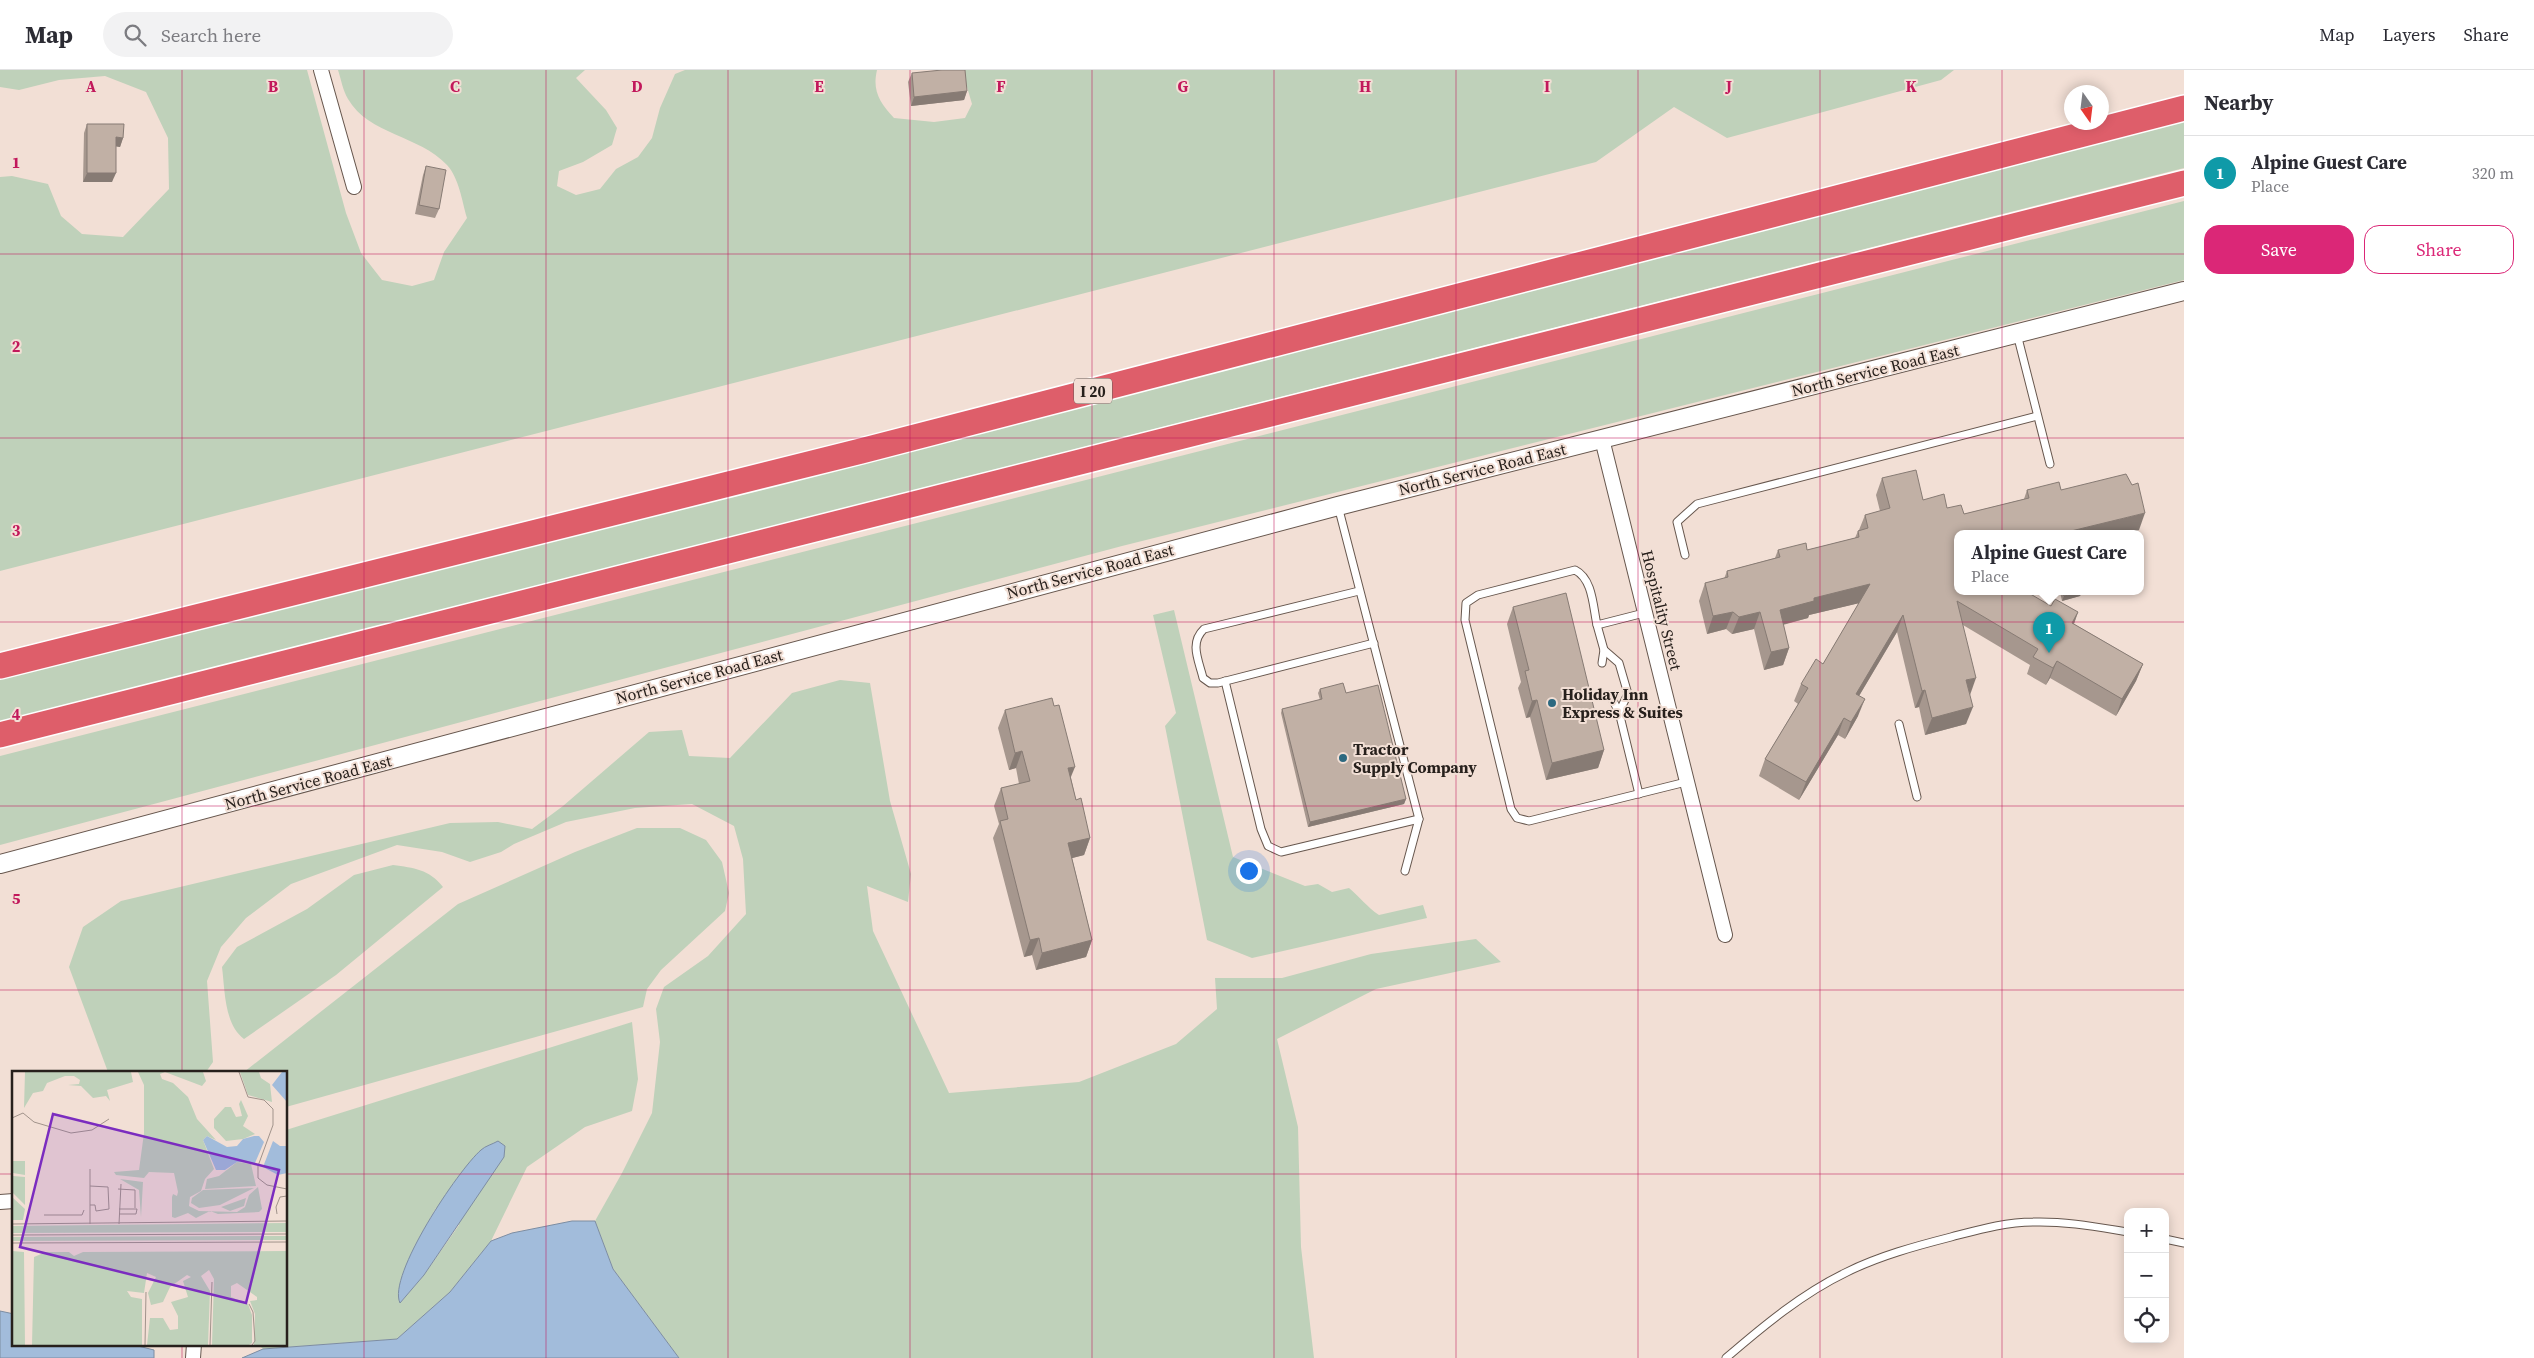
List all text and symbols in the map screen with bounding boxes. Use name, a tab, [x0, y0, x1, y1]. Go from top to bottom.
search box	[103, 12, 453, 57]
text: Map	[25, 18, 73, 51]
icon: search	[121, 21, 149, 49]
text: Search here	[161, 22, 261, 48]
text: Map	[2319, 22, 2354, 47]
text: Layers	[2382, 22, 2435, 47]
text: Share	[2463, 22, 2509, 47]
text: A	[86, 75, 97, 97]
text: B	[268, 75, 279, 97]
text: C	[450, 75, 460, 97]
text: D	[631, 75, 643, 97]
text: E	[814, 75, 824, 97]
text: F	[996, 75, 1006, 97]
text: G	[1178, 75, 1189, 97]
text: H	[1359, 75, 1371, 97]
text: I	[1544, 75, 1550, 97]
text: J	[1725, 75, 1732, 97]
text: K	[1905, 75, 1917, 97]
north arrow	[2064, 85, 2109, 130]
text: Nearby	[2204, 88, 2274, 117]
text: Alpine Guest Care	[2251, 149, 2407, 175]
text: 1	[12, 151, 20, 173]
text: 1	[2216, 162, 2224, 184]
text: 320 m	[2472, 162, 2514, 184]
text: Place	[2251, 175, 2289, 197]
button: Save	[2204, 225, 2354, 274]
button: Share	[2364, 225, 2514, 274]
text: 2	[12, 335, 21, 357]
street label: North Service Road East	[1789, 338, 1962, 401]
road number: I 20	[1074, 378, 1112, 404]
street label: North Service Road East	[1396, 437, 1569, 500]
text: 3	[12, 519, 21, 541]
popup	[1954, 530, 2144, 595]
street label: North Service Road East	[1004, 538, 1177, 604]
text: Alpine Guest Care	[1971, 539, 2127, 565]
street label: Hospitality Street	[1636, 548, 1688, 673]
text: Place	[1971, 565, 2009, 587]
pin: 1	[2033, 612, 2065, 653]
street label: North Service Road East	[613, 643, 786, 709]
place label: Holiday Inn Express & Suites	[1562, 683, 1683, 723]
marker: Holiday Inn Express & Suites	[1546, 697, 1558, 709]
text: 4	[12, 703, 21, 725]
place label: Tractor Supply Company	[1353, 738, 1477, 778]
street label: North Service Road East	[222, 749, 395, 815]
marker: Tractor Supply Company	[1337, 752, 1349, 764]
your location	[1236, 858, 1262, 884]
text: 5	[12, 887, 21, 909]
inset map	[12, 1071, 288, 1346]
map controls	[2124, 1208, 2169, 1343]
button: +	[2124, 1208, 2169, 1253]
button: −	[2124, 1253, 2169, 1298]
button: locate	[2124, 1298, 2169, 1343]

